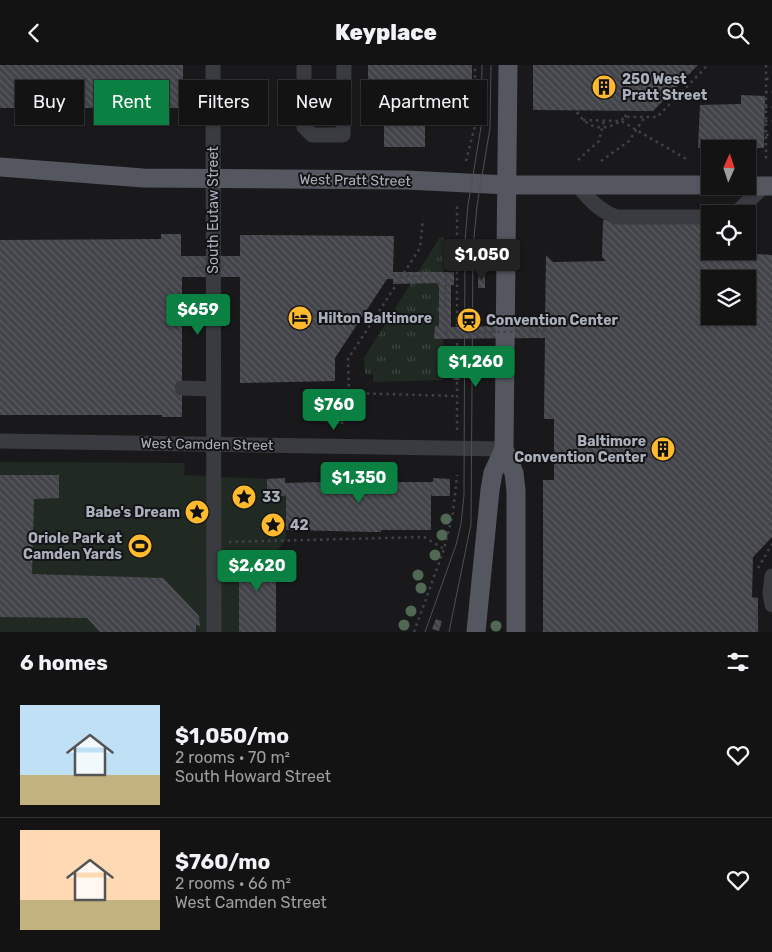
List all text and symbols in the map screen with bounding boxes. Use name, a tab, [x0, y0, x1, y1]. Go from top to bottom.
icon: back	[20, 19, 48, 47]
text: Keyplace	[335, 19, 437, 46]
icon: search	[724, 19, 752, 47]
place label: 250 West Pratt Street	[622, 71, 708, 104]
building icon: 250 West Pratt Street	[591, 74, 617, 100]
chip: Buy	[15, 80, 84, 125]
chip: Rent	[94, 80, 169, 125]
chip: Filters	[179, 80, 268, 125]
chip: New	[278, 80, 351, 125]
chip: Apartment	[361, 80, 487, 125]
north arrow	[701, 140, 756, 195]
map controls	[701, 140, 756, 325]
street label: South Eutaw Street	[205, 146, 222, 274]
street label: West Pratt Street	[299, 171, 411, 190]
button: locate	[701, 205, 756, 260]
pin: $1,050	[441, 239, 523, 281]
text: $1,050	[454, 245, 510, 264]
button: layers	[701, 270, 756, 325]
pin: $659	[168, 293, 228, 336]
text: $659	[177, 300, 219, 319]
hotel icon: Hilton Baltimore	[287, 305, 313, 331]
station icon: Convention Center	[456, 307, 482, 333]
place label: Hilton Baltimore	[318, 310, 432, 327]
place label: Convention Center	[486, 312, 618, 329]
pin: $1,260	[435, 345, 517, 388]
text: $1,260	[449, 352, 503, 371]
pin: $760	[304, 389, 364, 431]
text: $760	[314, 395, 354, 414]
place label: Baltimore Convention Center	[514, 433, 647, 466]
street label: West Camden Street	[140, 435, 274, 454]
building icon: Baltimore Convention Center	[650, 436, 676, 462]
pin: $1,350	[318, 461, 400, 504]
text: $1,350	[332, 468, 386, 487]
place icon: 33	[231, 484, 257, 510]
place label: 33	[262, 489, 280, 506]
place icon: Babe's Dream	[184, 499, 210, 525]
place label: Babe's Dream	[85, 504, 180, 521]
place icon: 42	[260, 512, 286, 538]
place label: 42	[290, 517, 309, 534]
place label: Oriole Park at Camden Yards	[23, 530, 122, 563]
sports icon: Oriole Park at Camden Yards	[127, 533, 153, 559]
pin: $2,620	[216, 549, 298, 592]
text: $2,620	[228, 556, 286, 575]
icon: filters	[724, 648, 752, 676]
text: 6 homes	[20, 650, 108, 675]
text: $1,050/mo	[175, 723, 289, 748]
icon: home	[60, 725, 120, 785]
icon: heart	[724, 741, 752, 769]
text: 2 rooms · 70 m²	[175, 748, 290, 767]
text: South Howard Street	[175, 767, 331, 786]
text: $760/mo	[175, 849, 270, 874]
icon: home	[60, 850, 120, 910]
icon: heart	[724, 866, 752, 894]
text: 2 rooms · 66 m²	[175, 874, 291, 893]
text: West Camden Street	[175, 893, 327, 912]

